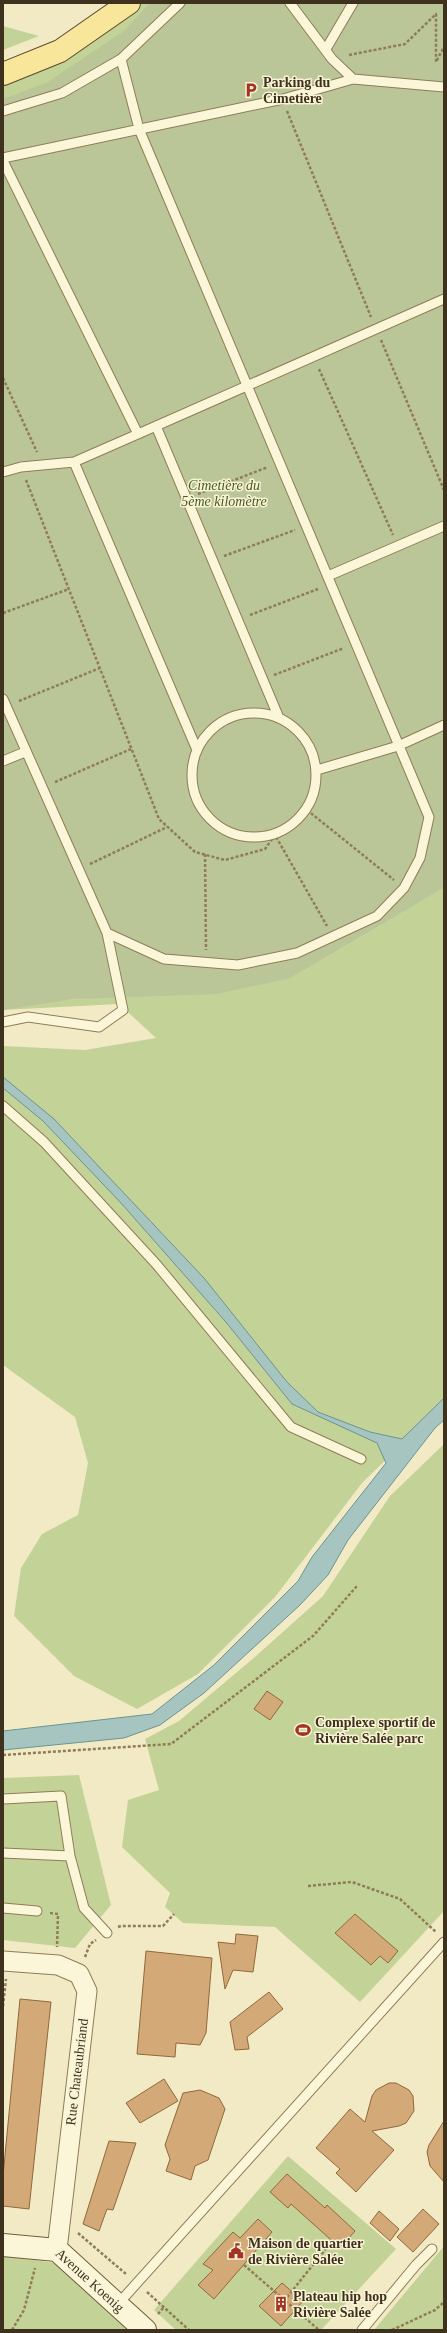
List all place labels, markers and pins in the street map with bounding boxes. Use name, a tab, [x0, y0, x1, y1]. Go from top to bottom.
place label: Parking du Cimetière	[263, 75, 331, 106]
parking icon: Parking du Cimetière	[242, 81, 260, 99]
place label: Complexe sportif de Rivière Salée parc	[315, 1715, 436, 1746]
sports icon: Complexe sportif de Rivière Salée parc	[294, 1721, 312, 1739]
place label: Maison de quartier de Rivière Salée	[248, 2236, 363, 2267]
public building icon: Maison de quartier de Rivière Salée	[227, 2242, 245, 2260]
place label: Plateau hip hop Rivière Salée	[293, 2289, 387, 2320]
building icon: Plateau hip hop Rivière Salée	[272, 2295, 290, 2313]

